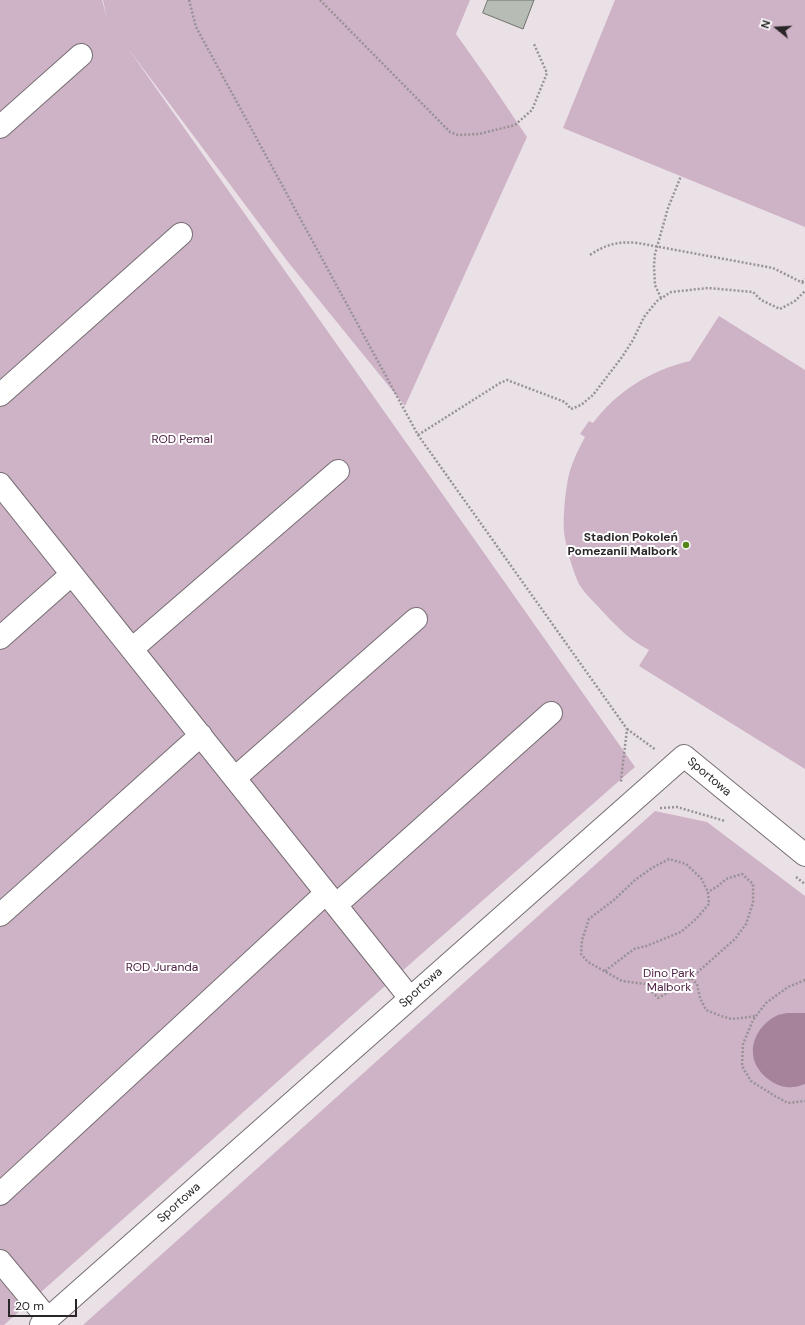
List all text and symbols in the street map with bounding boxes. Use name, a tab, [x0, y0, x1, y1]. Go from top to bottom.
north arrow	[757, 8, 797, 48]
text: N	[758, 18, 773, 30]
park label: ROD Pemal	[151, 433, 213, 447]
place label: Stadion Pokoleń Pomezanii Malbork	[567, 531, 678, 559]
marker: Stadion Pokoleń Pomezanii Malbork	[681, 540, 691, 550]
street label: Sportowa	[684, 754, 734, 800]
park label: ROD Juranda	[126, 961, 198, 975]
street label: Sportowa	[397, 965, 445, 1011]
park label: Dino Park Malbork	[643, 967, 695, 995]
street label: Sportowa	[155, 1180, 203, 1226]
scale bar	[10, 1291, 79, 1317]
text: 20 m	[15, 1298, 44, 1314]

